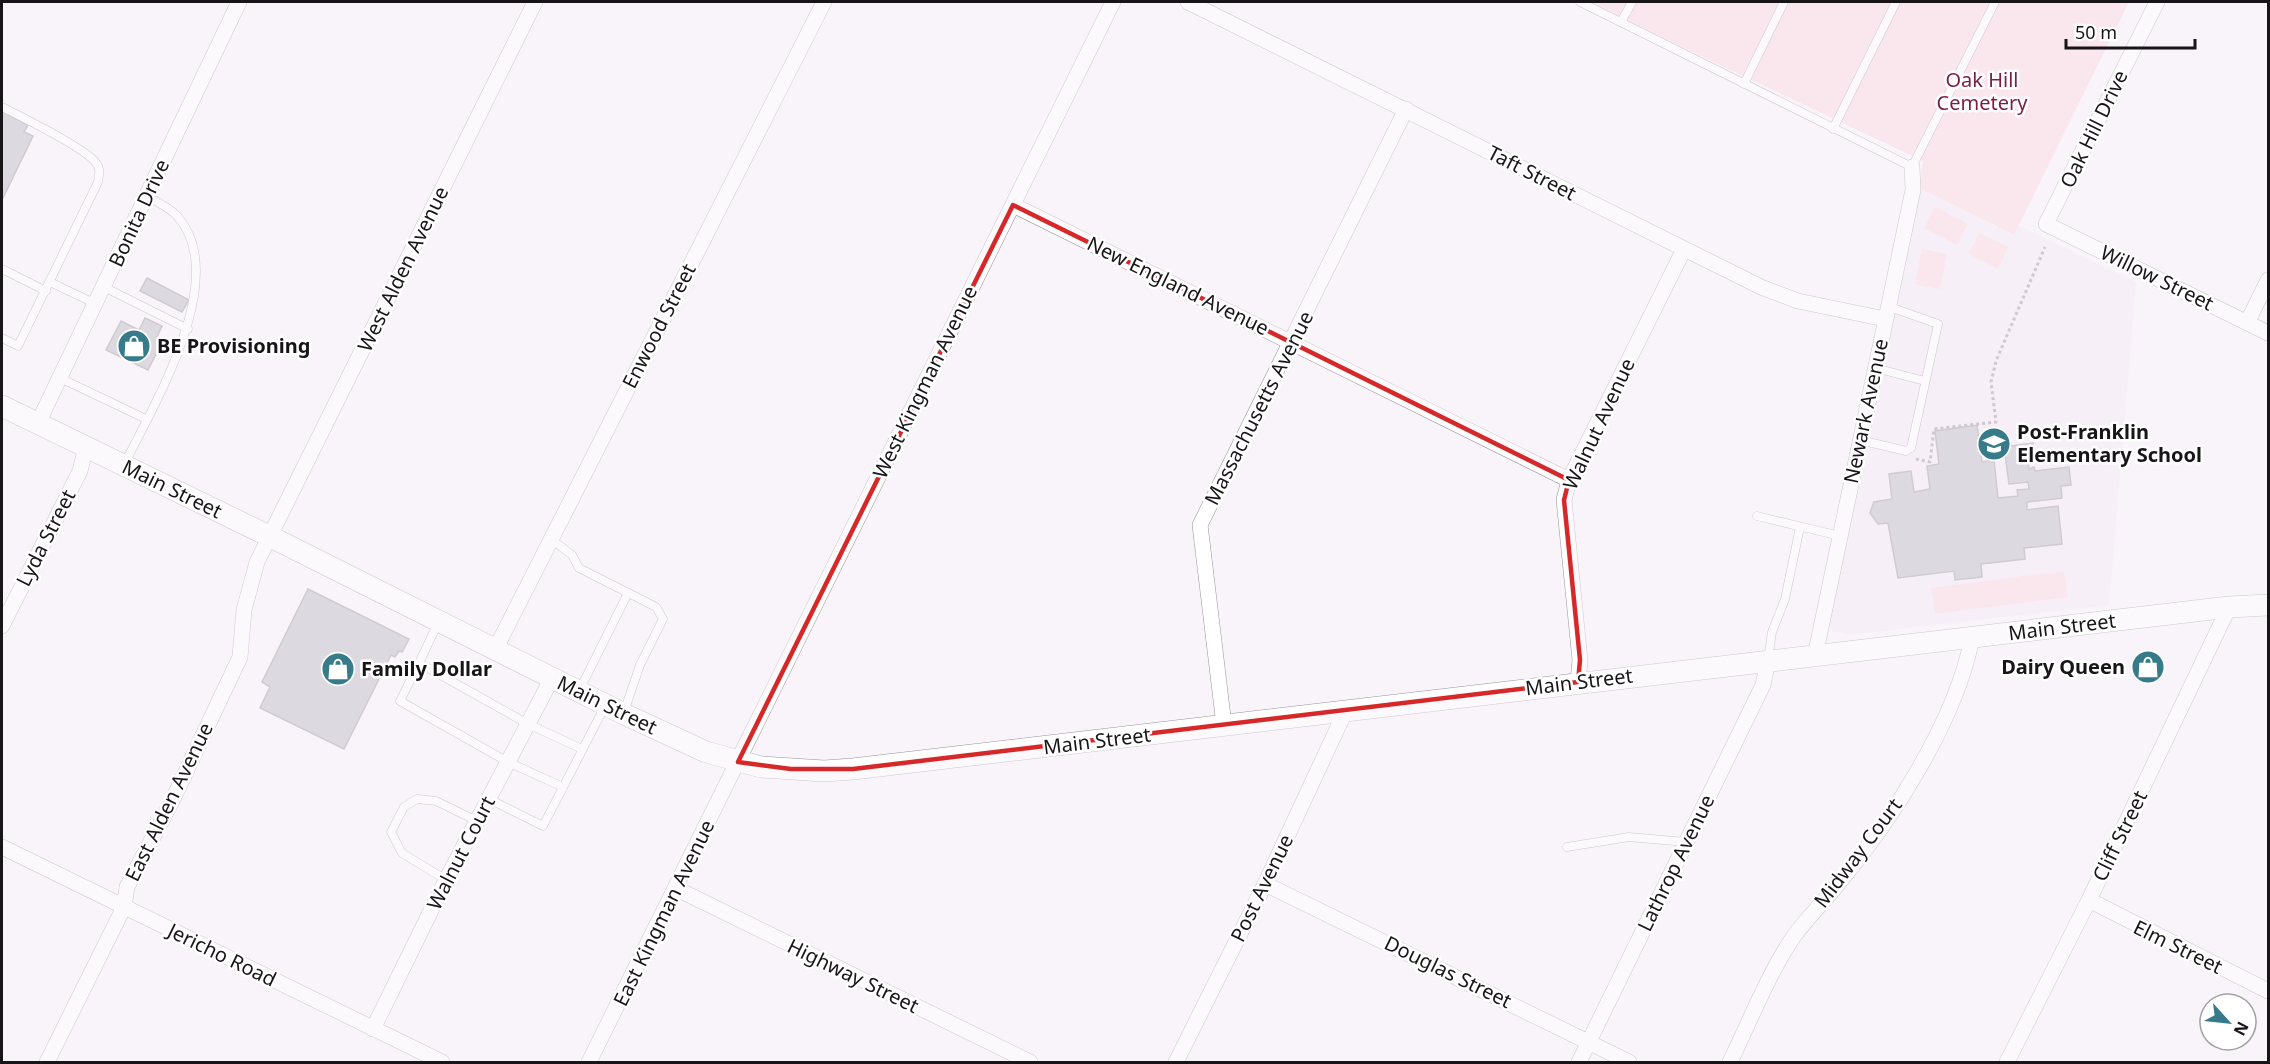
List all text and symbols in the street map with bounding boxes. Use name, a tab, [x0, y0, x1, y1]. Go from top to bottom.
scale bar	[2066, 12, 2195, 50]
text: 50 m	[2075, 20, 2117, 44]
street label: Oak Hill Drive	[2053, 65, 2134, 192]
park label: Oak Hill Cemetery	[1937, 66, 2028, 116]
street label: Taft Street	[1483, 139, 1581, 206]
street label: Bonita Drive	[102, 155, 175, 271]
street label: West Alden Avenue	[351, 182, 454, 356]
street label: New England Avenue	[1083, 230, 1274, 341]
street label: Willow Street	[2096, 239, 2218, 317]
street label: Enwood Street	[615, 259, 702, 393]
street label: West Kingman Avenue	[866, 281, 983, 483]
street label: Massachusetts Avenue	[1198, 306, 1319, 509]
shop icon: BE Provisioning	[116, 328, 152, 364]
place label: BE Provisioning	[157, 332, 310, 359]
street label: Newark Avenue	[1837, 336, 1894, 486]
street label: Walnut Avenue	[1556, 354, 1641, 494]
place label: Post-Franklin Elementary School	[2017, 418, 2202, 468]
school or university icon: Post-Franklin Elementary School	[1976, 426, 2012, 462]
street label: Main Street	[118, 453, 227, 524]
street label: Lyda Street	[10, 485, 81, 591]
street label: Main Street	[2007, 607, 2117, 646]
shop icon: Dairy Queen	[2130, 649, 2166, 685]
shop icon: Family Dollar	[320, 651, 356, 687]
place label: Dairy Queen	[2001, 653, 2125, 680]
place label: Family Dollar	[361, 655, 492, 682]
street label: Main Street	[1524, 662, 1634, 701]
street label: Main Street	[553, 669, 662, 740]
street label: East Alden Avenue	[118, 718, 219, 886]
street label: Main Street	[1042, 721, 1152, 760]
street label: Cliff Street	[2086, 786, 2153, 886]
street label: Lathrop Avenue	[1631, 790, 1720, 936]
street label: Walnut Court	[420, 791, 501, 914]
street label: Midway Court	[1808, 792, 1908, 913]
street label: East Kingman Avenue	[607, 815, 720, 1010]
street label: Post Avenue	[1224, 830, 1299, 946]
street label: Elm Street	[2129, 913, 2227, 980]
street label: Jericho Road	[162, 916, 281, 992]
street label: Douglas Street	[1380, 929, 1516, 1014]
street label: Highway Street	[783, 932, 923, 1019]
north arrow	[2198, 992, 2258, 1052]
text: N	[2229, 1018, 2254, 1040]

